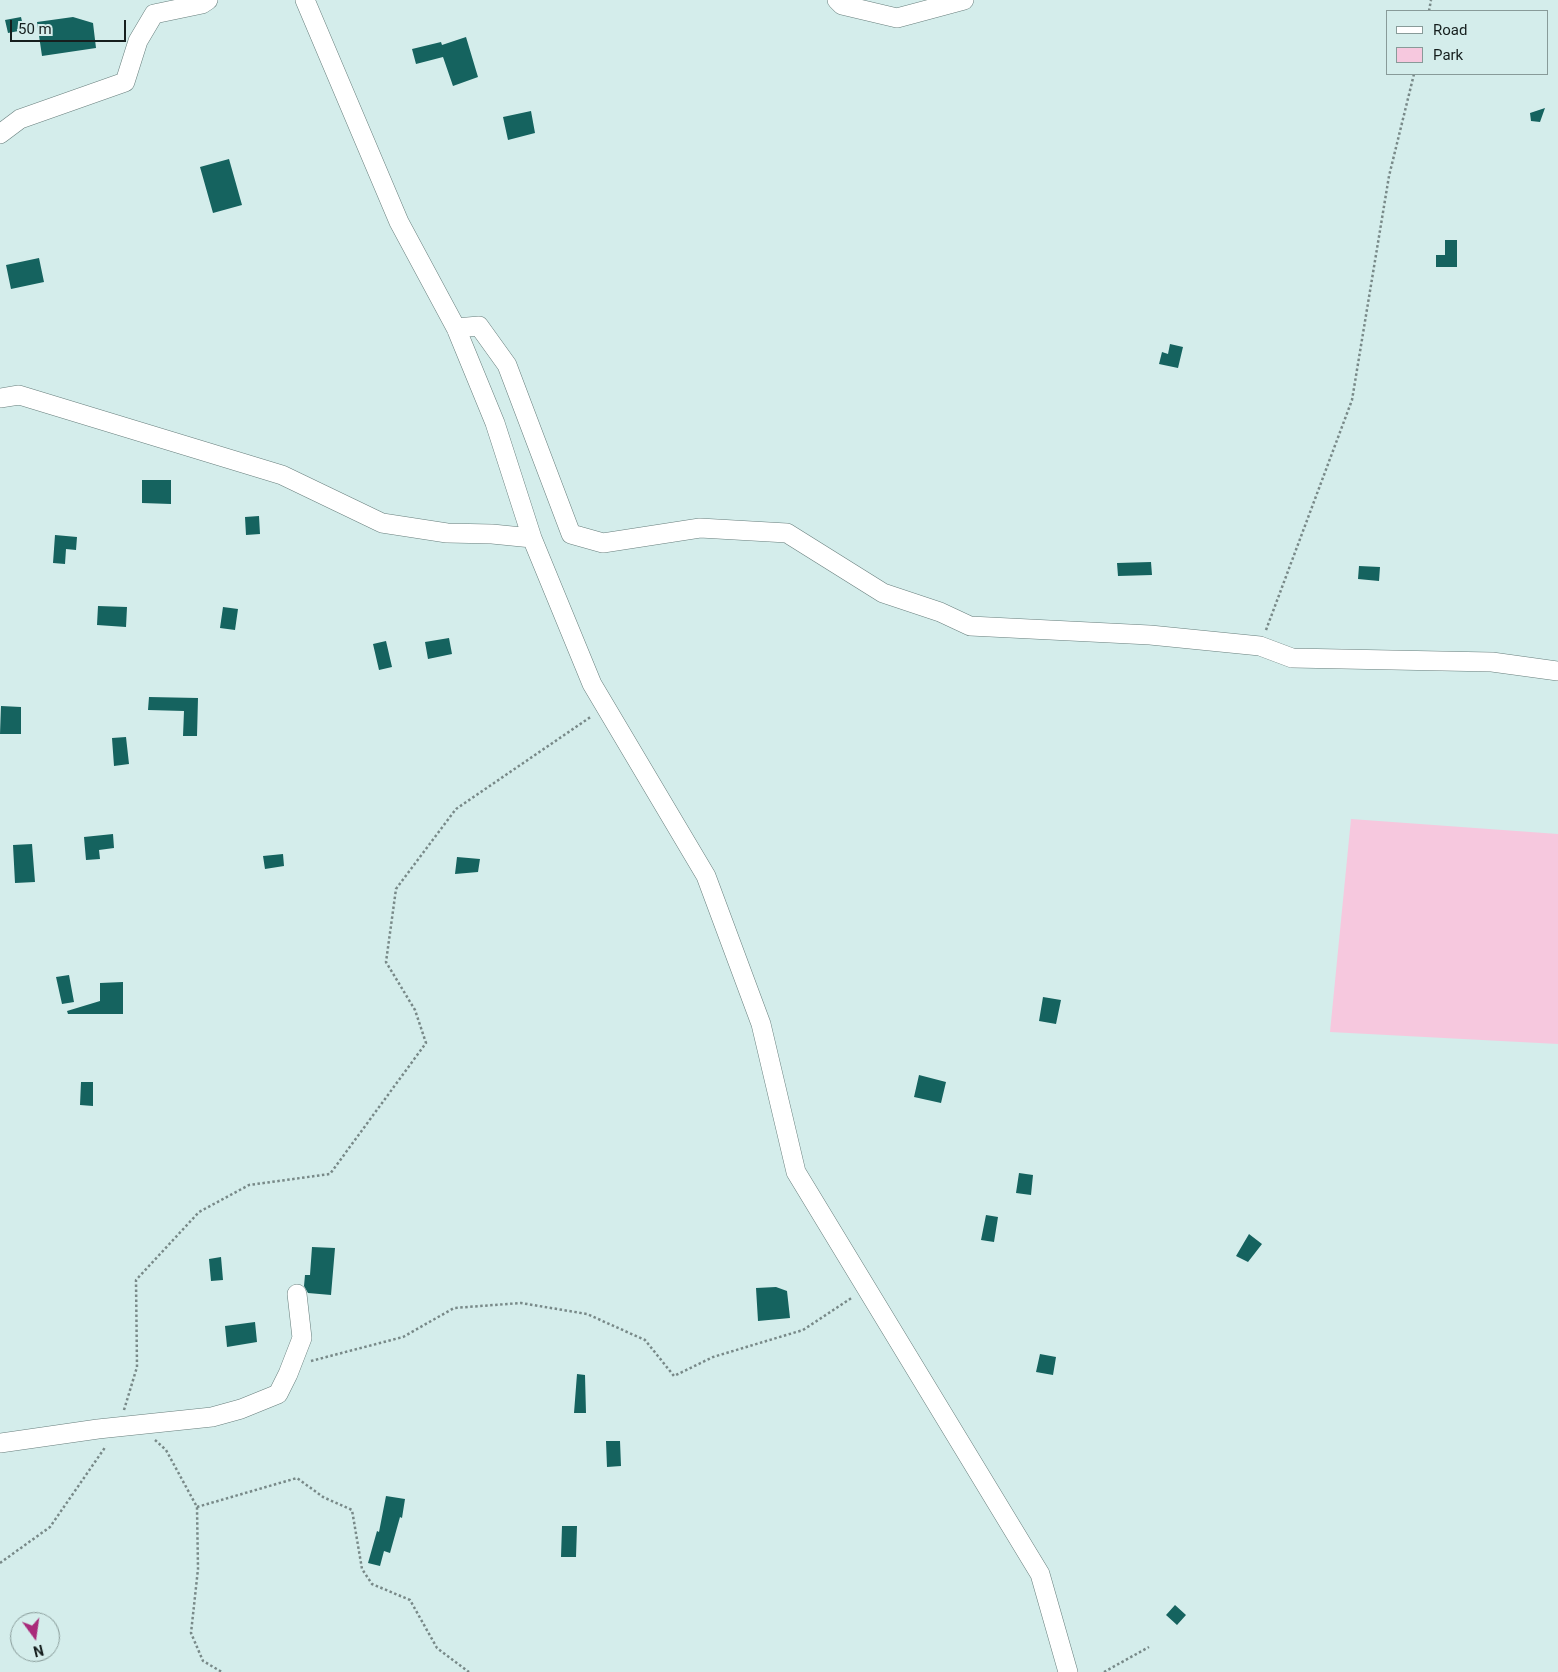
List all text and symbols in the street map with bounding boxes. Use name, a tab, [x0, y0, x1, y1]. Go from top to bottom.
scale bar	[12, 10, 129, 42]
legend	[1386, 10, 1548, 75]
text: 50 m	[18, 20, 52, 38]
text: Road	[1433, 21, 1467, 39]
text: Park	[1433, 46, 1463, 64]
north arrow	[10, 1612, 60, 1662]
text: N	[32, 1642, 45, 1660]

